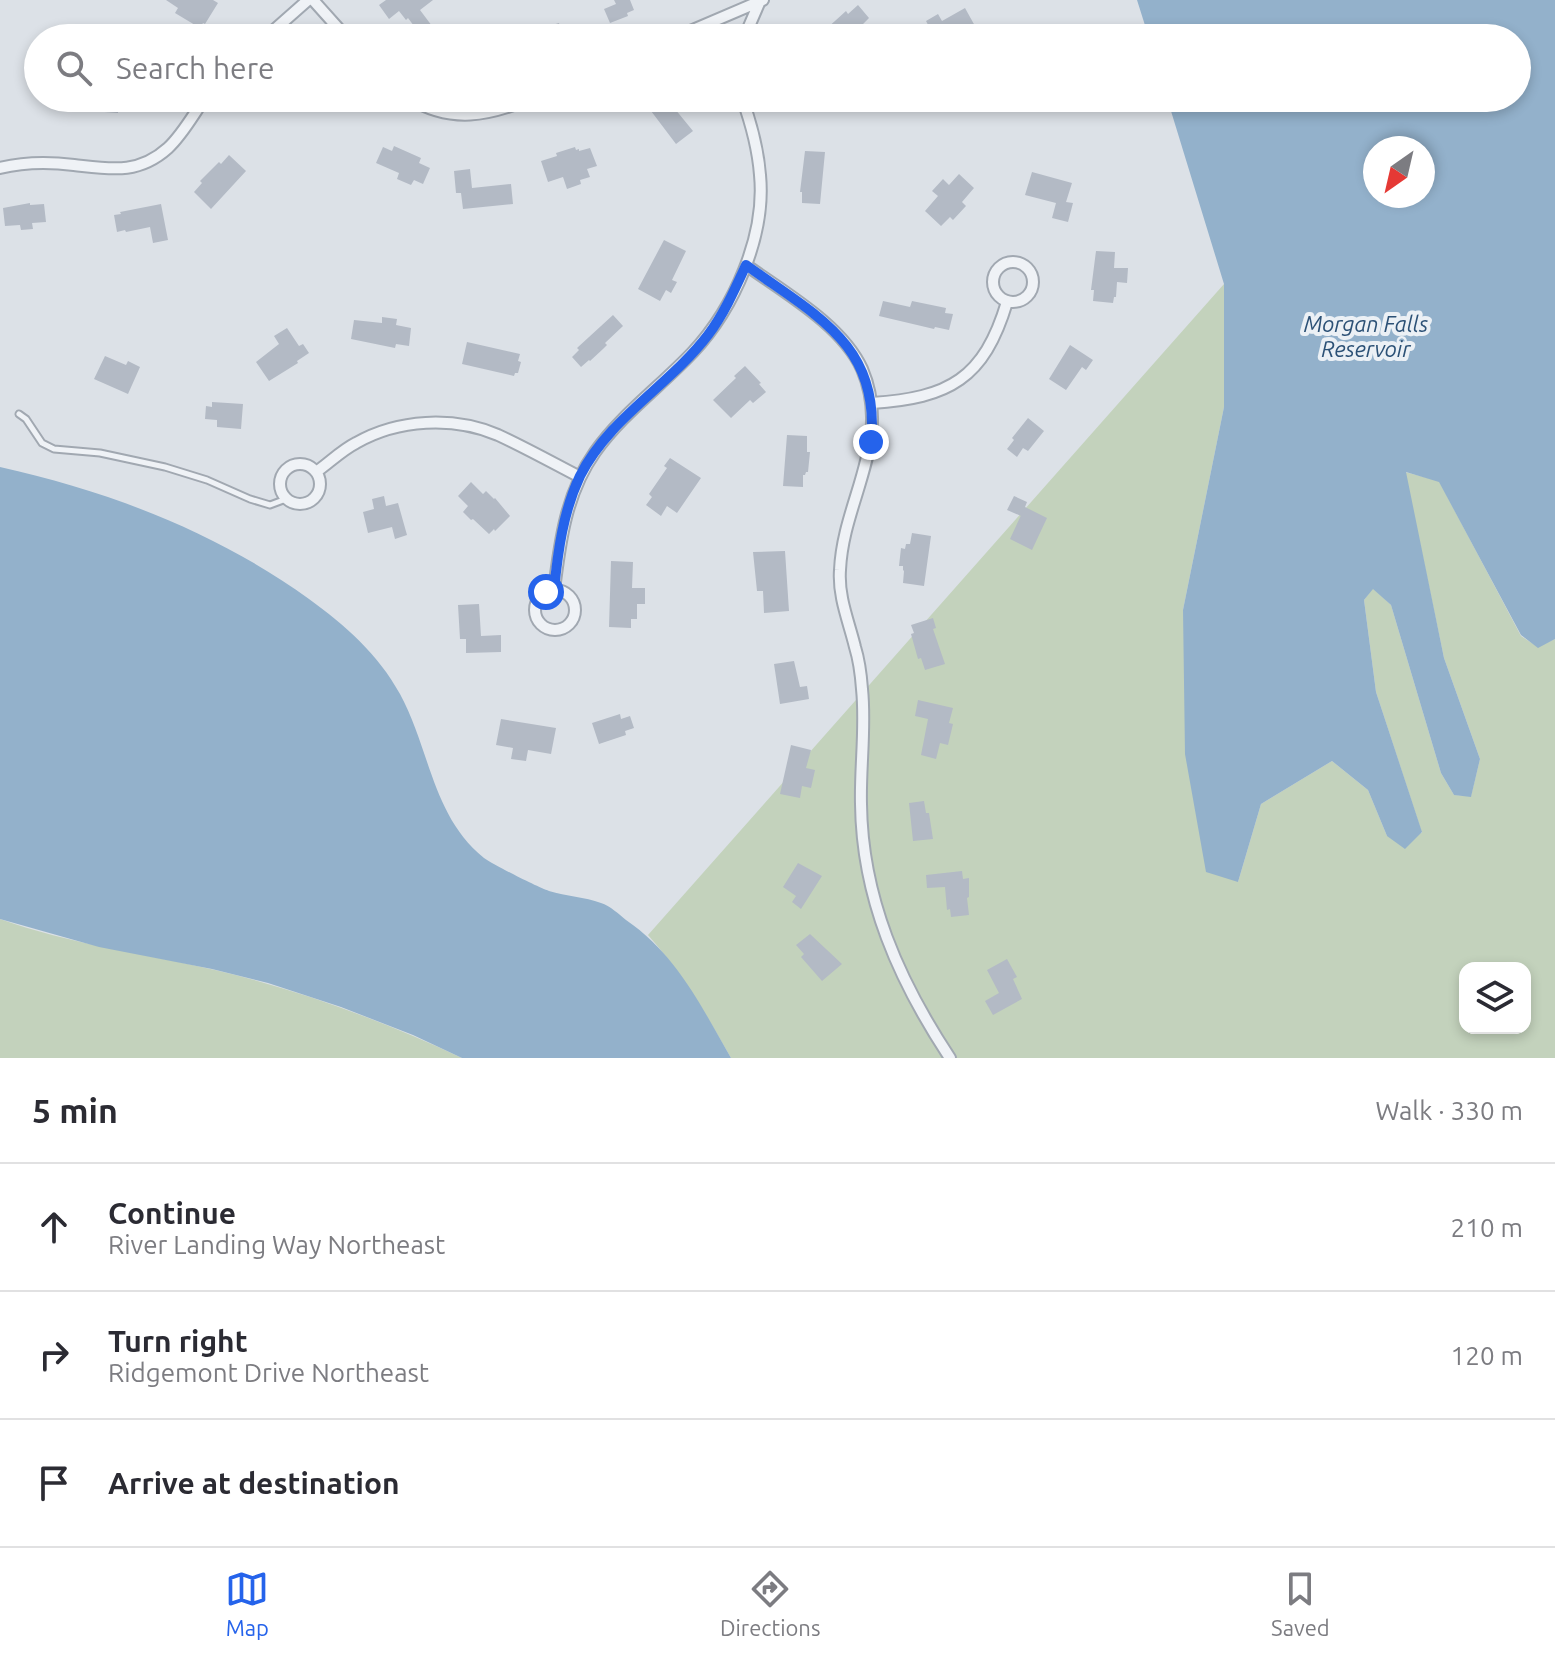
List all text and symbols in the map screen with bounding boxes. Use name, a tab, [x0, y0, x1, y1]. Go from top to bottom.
search box	[24, 24, 1531, 112]
icon: search	[52, 46, 96, 90]
text: Search here	[116, 51, 275, 85]
north arrow	[1363, 136, 1435, 208]
water label: Morgan Falls Reservoir	[1304, 311, 1428, 361]
route end	[853, 424, 889, 460]
route start	[528, 574, 564, 610]
map controls	[1459, 962, 1531, 1034]
button: layers	[1459, 962, 1531, 1034]
text: 5 min	[32, 1091, 118, 1129]
text: Walk · 330 m	[1375, 1096, 1523, 1125]
text: Continue	[108, 1196, 236, 1230]
icon: ahead	[32, 1205, 76, 1249]
text: 210 m	[1451, 1213, 1523, 1242]
text: River Landing Way Northeast	[108, 1230, 445, 1259]
text: Turn right	[108, 1324, 248, 1358]
icon: right	[32, 1333, 76, 1377]
text: 120 m	[1451, 1341, 1523, 1370]
text: Ridgemont Drive Northeast	[108, 1358, 429, 1387]
icon: arrive	[32, 1461, 76, 1505]
text: Arrive at destination	[108, 1466, 400, 1500]
tab: Map	[225, 1567, 269, 1640]
tab: Directions	[720, 1567, 820, 1640]
tab: Saved	[1271, 1567, 1330, 1640]

